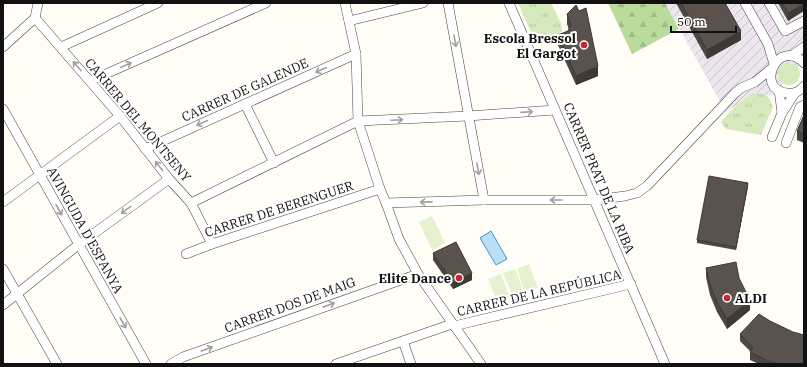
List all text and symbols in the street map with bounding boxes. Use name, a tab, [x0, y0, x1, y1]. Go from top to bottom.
scale bar	[671, 8, 736, 34]
text: 50 m	[677, 14, 706, 29]
place label: Escola Bressol El Gargot	[484, 30, 576, 62]
one-way arrow	[451, 34, 459, 47]
marker: Escola Bressol El Gargot	[579, 40, 589, 50]
street label: CARRER DE GALENDE	[179, 54, 311, 126]
street label: CARRER DEL MONTSENY	[81, 55, 195, 185]
one-way arrow	[72, 61, 81, 71]
one-way arrow	[119, 61, 131, 69]
one-way arrow	[315, 67, 327, 75]
street label: CARRER PRAT DE LA RIBA	[559, 100, 639, 256]
one-way arrow	[520, 109, 533, 116]
one-way arrow	[390, 116, 403, 123]
one-way arrow	[196, 120, 208, 127]
one-way arrow	[155, 161, 164, 172]
one-way arrow	[474, 162, 482, 175]
street label: AVINGUDA D'ESPANYA	[43, 164, 127, 296]
street label: CARRER DE BERENGUER	[202, 177, 356, 241]
one-way arrow	[550, 196, 563, 204]
one-way arrow	[420, 198, 433, 206]
one-way arrow	[55, 204, 63, 216]
one-way arrow	[121, 206, 132, 214]
street label: CARRER DE LA REPÚBLICA	[455, 266, 623, 320]
place label: Elite Dance	[379, 270, 451, 287]
street label: CARRER DOS DE MAIG	[222, 273, 358, 337]
marker: Elite Dance	[454, 273, 464, 283]
place label: ALDI	[735, 290, 767, 307]
marker: ALDI	[722, 293, 732, 303]
one-way arrow	[323, 301, 335, 309]
one-way arrow	[119, 317, 127, 329]
one-way arrow	[200, 344, 212, 352]

